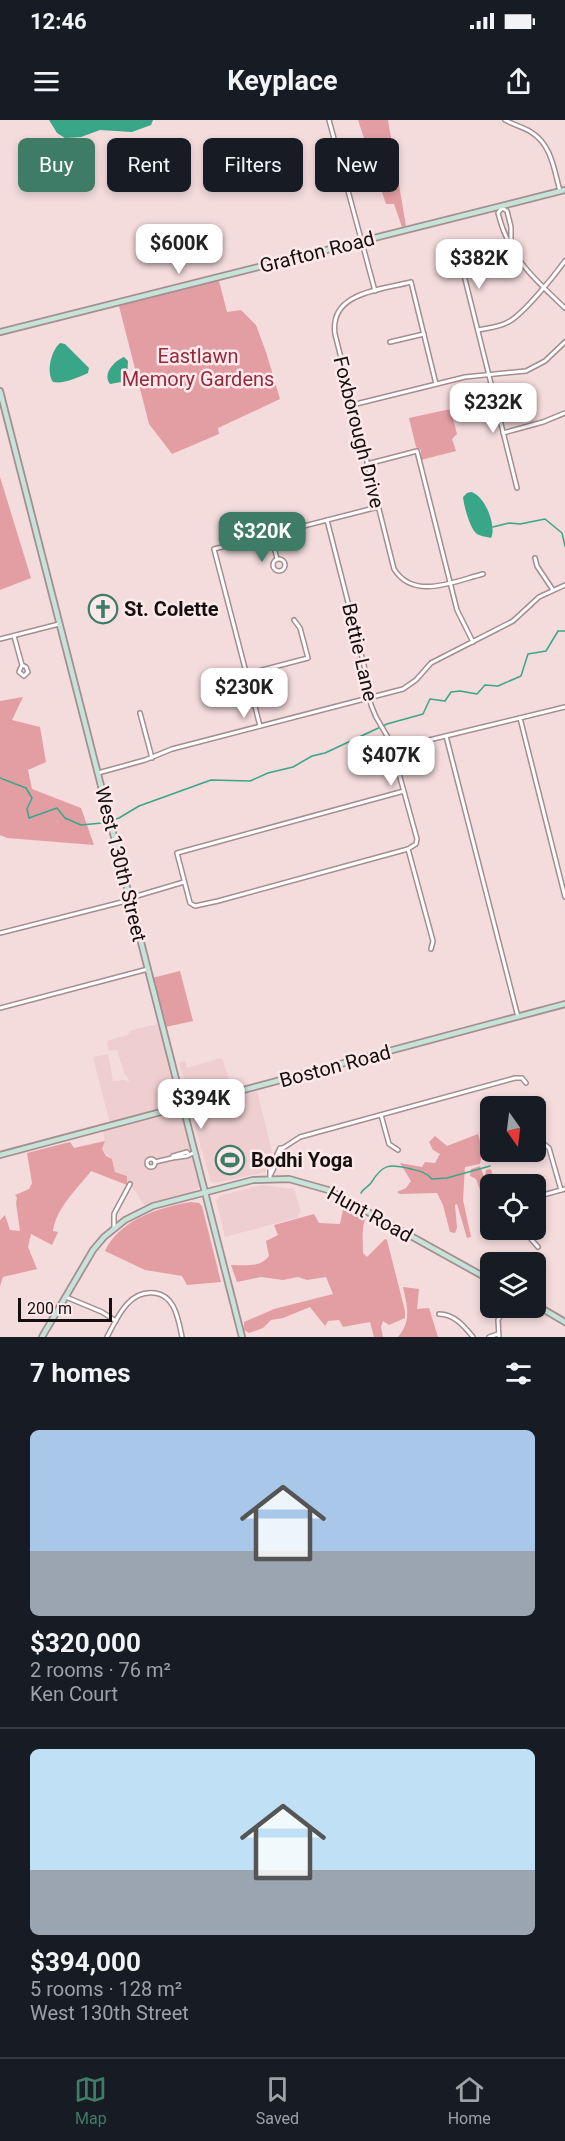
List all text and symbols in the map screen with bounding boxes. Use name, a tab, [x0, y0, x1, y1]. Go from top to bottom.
text: 12:46	[30, 9, 87, 34]
icon: menu	[30, 65, 63, 98]
text: Keyplace	[227, 65, 338, 97]
icon: share	[502, 65, 535, 98]
chip: Buy	[18, 138, 95, 192]
chip: Rent	[107, 138, 191, 192]
chip: Filters	[203, 138, 303, 192]
chip: New	[315, 138, 399, 192]
pin: $600K	[137, 224, 221, 275]
street label: Grafton Road	[257, 226, 377, 278]
text: $600K	[150, 231, 208, 255]
pin: $382K	[437, 239, 521, 290]
text: $382K	[450, 246, 508, 270]
park label: Eastlawn Memory Gardens	[122, 344, 274, 391]
street label: Foxborough Drive	[329, 354, 389, 510]
pin: $232K	[451, 383, 535, 434]
text: $232K	[464, 390, 522, 414]
pin: $320K	[220, 512, 304, 563]
text: $320K	[233, 519, 291, 543]
church icon: St. Colette	[87, 593, 119, 625]
place label: St. Colette	[124, 597, 219, 621]
street label: Bettie Lane	[337, 601, 383, 703]
pin: $230K	[202, 668, 286, 719]
text: $230K	[215, 675, 273, 699]
pin: $407K	[349, 736, 433, 787]
text: $407K	[362, 743, 420, 767]
street label: West 130th Street	[90, 784, 152, 944]
street label: Boston Road	[277, 1040, 393, 1092]
pin: $394K	[159, 1079, 243, 1130]
text: $394K	[172, 1086, 230, 1110]
north arrow	[480, 1096, 546, 1162]
map controls	[480, 1096, 546, 1318]
sports icon: Bodhi Yoga	[214, 1144, 246, 1176]
place label: Bodhi Yoga	[251, 1148, 353, 1172]
button: locate	[480, 1174, 546, 1240]
street label: Hunt Road	[323, 1181, 417, 1247]
button: layers	[480, 1252, 546, 1318]
scale bar	[18, 1295, 112, 1322]
text: 200 m	[27, 1299, 72, 1318]
icon: filters	[502, 1357, 535, 1390]
text: 7 homes	[30, 1358, 131, 1388]
icon: home	[229, 1469, 337, 1577]
text: $320,000	[30, 1628, 141, 1658]
text: 2 rooms · 76 m²	[30, 1658, 171, 1682]
text: Ken Court	[30, 1682, 118, 1706]
icon: home	[229, 1788, 337, 1896]
text: $394,000	[30, 1947, 141, 1977]
text: 5 rooms · 128 m²	[30, 1977, 182, 2001]
text: West 130th Street	[30, 2001, 189, 2025]
tab: Map	[74, 2073, 107, 2128]
tab: Saved	[256, 2073, 299, 2128]
tab: Home	[448, 2073, 491, 2128]

